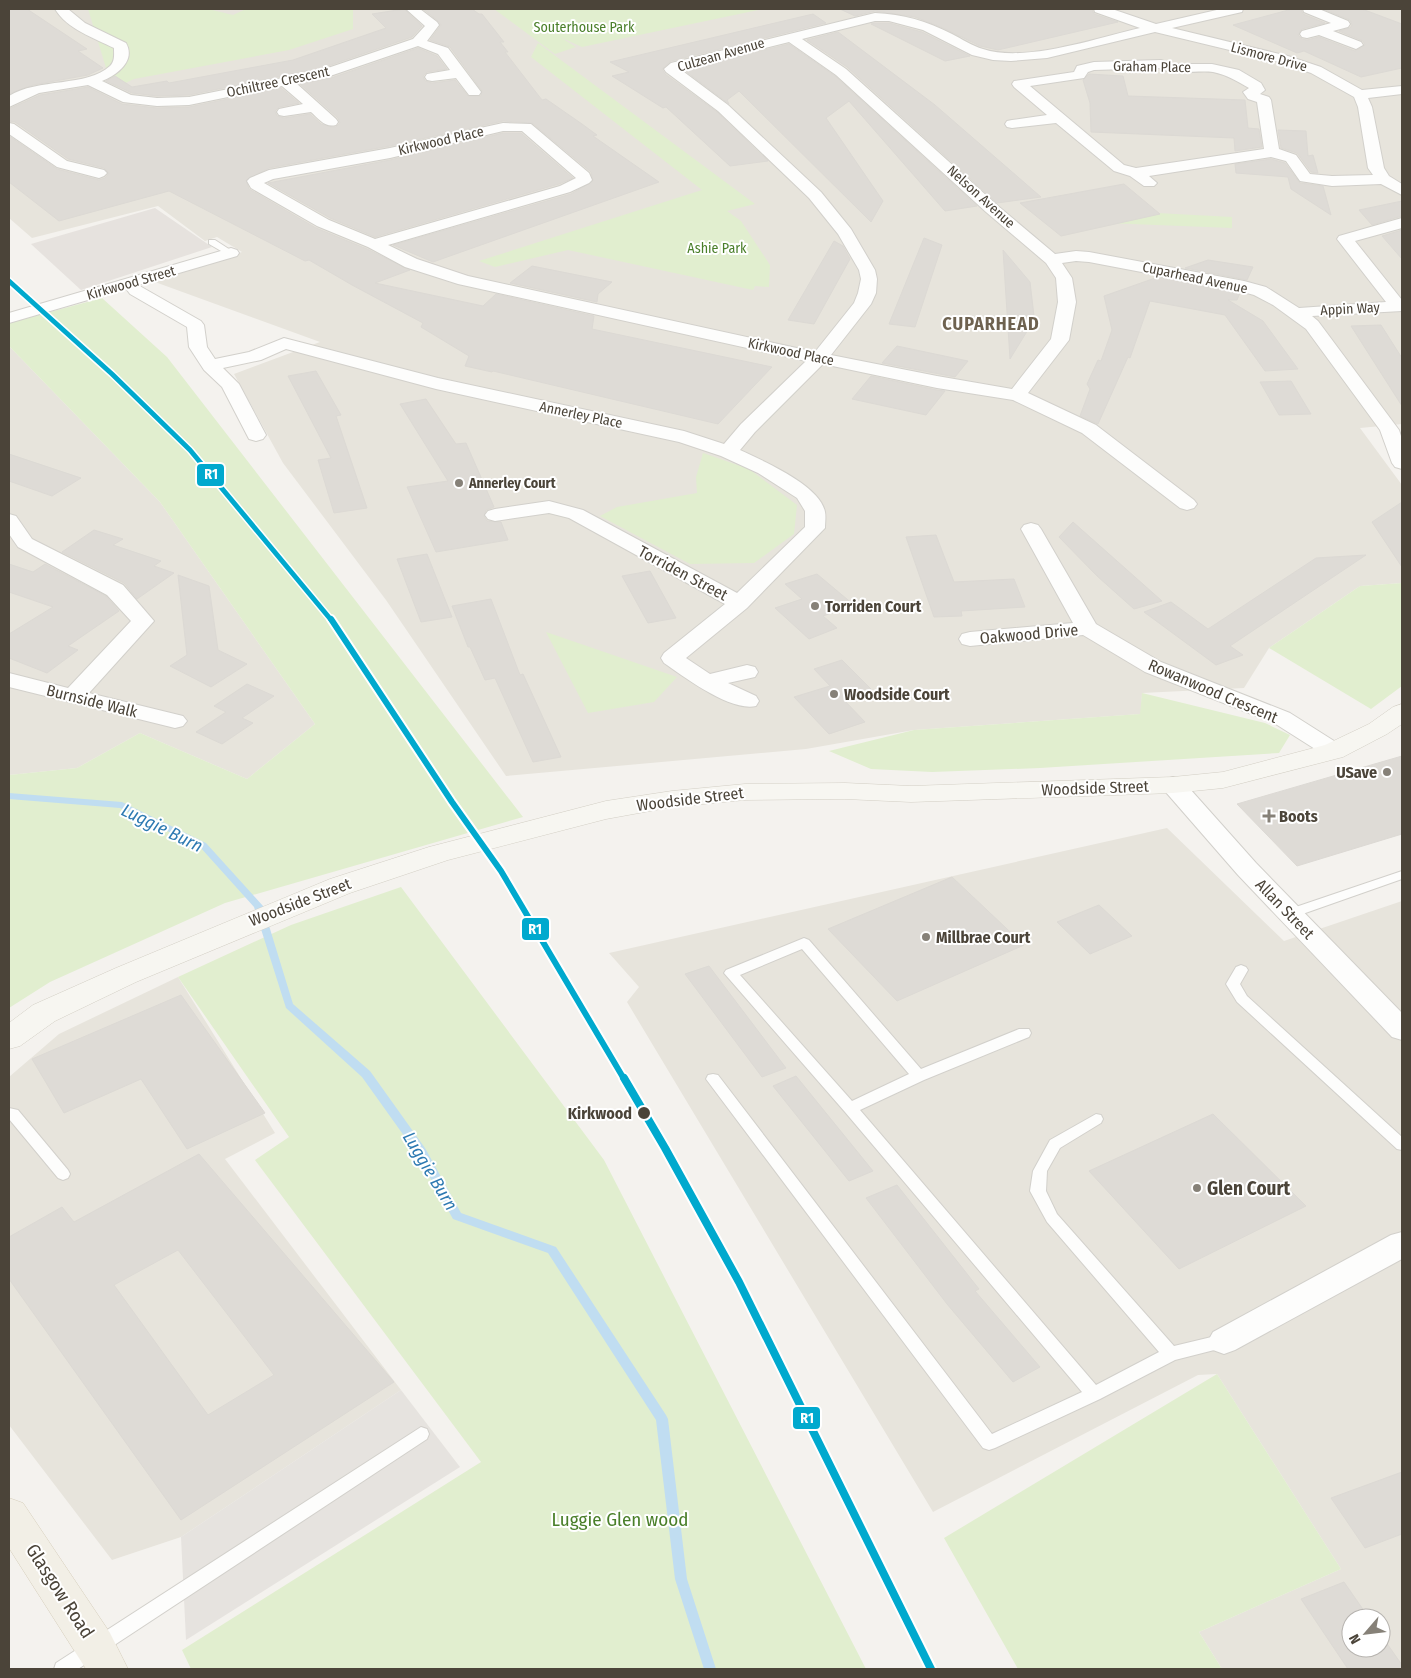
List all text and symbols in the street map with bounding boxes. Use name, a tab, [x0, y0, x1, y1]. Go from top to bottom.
park label: Souterhouse Park	[534, 19, 635, 36]
street label: Culzean Avenue	[675, 34, 767, 76]
street label: Lismore Drive	[1229, 39, 1309, 75]
street label: Graham Place	[1113, 58, 1191, 76]
street label: Ochiltree Crescent	[225, 63, 331, 101]
street label: Kirkwood Place	[397, 123, 486, 159]
street label: Nelson Avenue	[944, 162, 1018, 232]
park label: Ashie Park	[687, 240, 747, 257]
street label: Cuparhead Avenue	[1141, 259, 1249, 297]
street label: Kirkwood Street	[85, 262, 178, 304]
street label: Appin Way	[1320, 299, 1381, 319]
district label: CUPARHEAD	[942, 313, 1040, 335]
street label: Kirkwood Place	[747, 335, 836, 369]
street label: Annerley Place	[538, 398, 624, 432]
line badge: R1	[196, 463, 225, 487]
text: R1	[204, 466, 218, 483]
place label: Annerley Court	[468, 475, 557, 492]
marker: Annerley Court	[453, 477, 465, 489]
street label: Torriden Street	[635, 542, 731, 605]
place label: Torriden Court	[825, 597, 922, 616]
marker: Torriden Court	[809, 600, 821, 612]
street label: Oakwood Drive	[979, 620, 1079, 648]
street label: Rowanwood Crescent	[1145, 655, 1281, 727]
street label: Burnside Walk	[45, 681, 140, 722]
place label: Woodside Court	[844, 685, 950, 704]
marker: Woodside Court	[828, 688, 840, 700]
place label: USave	[1336, 763, 1377, 782]
marker: USave	[1381, 766, 1393, 778]
street label: Woodside Street	[1041, 777, 1150, 799]
street label: Woodside Street	[635, 783, 745, 815]
water label: Luggie Burn	[118, 799, 206, 857]
place label: Boots	[1279, 807, 1318, 826]
marker: Boots	[1263, 810, 1275, 822]
street label: Woodside Street	[246, 874, 354, 930]
street label: Allan Street	[1252, 875, 1319, 944]
line badge: R1	[521, 917, 550, 941]
text: R1	[528, 921, 542, 938]
place label: Millbrae Court	[936, 928, 1031, 947]
marker: Millbrae Court	[920, 931, 932, 943]
place label: Kirkwood	[568, 1104, 632, 1123]
marker: Kirkwood	[636, 1105, 652, 1121]
water label: Luggie Burn	[398, 1128, 462, 1214]
place label: Glen Court	[1207, 1177, 1290, 1200]
marker: Glen Court	[1191, 1182, 1203, 1194]
line badge: R1	[792, 1406, 821, 1430]
text: R1	[800, 1410, 814, 1427]
park label: Luggie Glen wood	[552, 1508, 688, 1531]
street label: Glasgow Road	[21, 1539, 99, 1643]
north arrow	[1341, 1608, 1391, 1658]
text: N	[1345, 1631, 1364, 1647]

